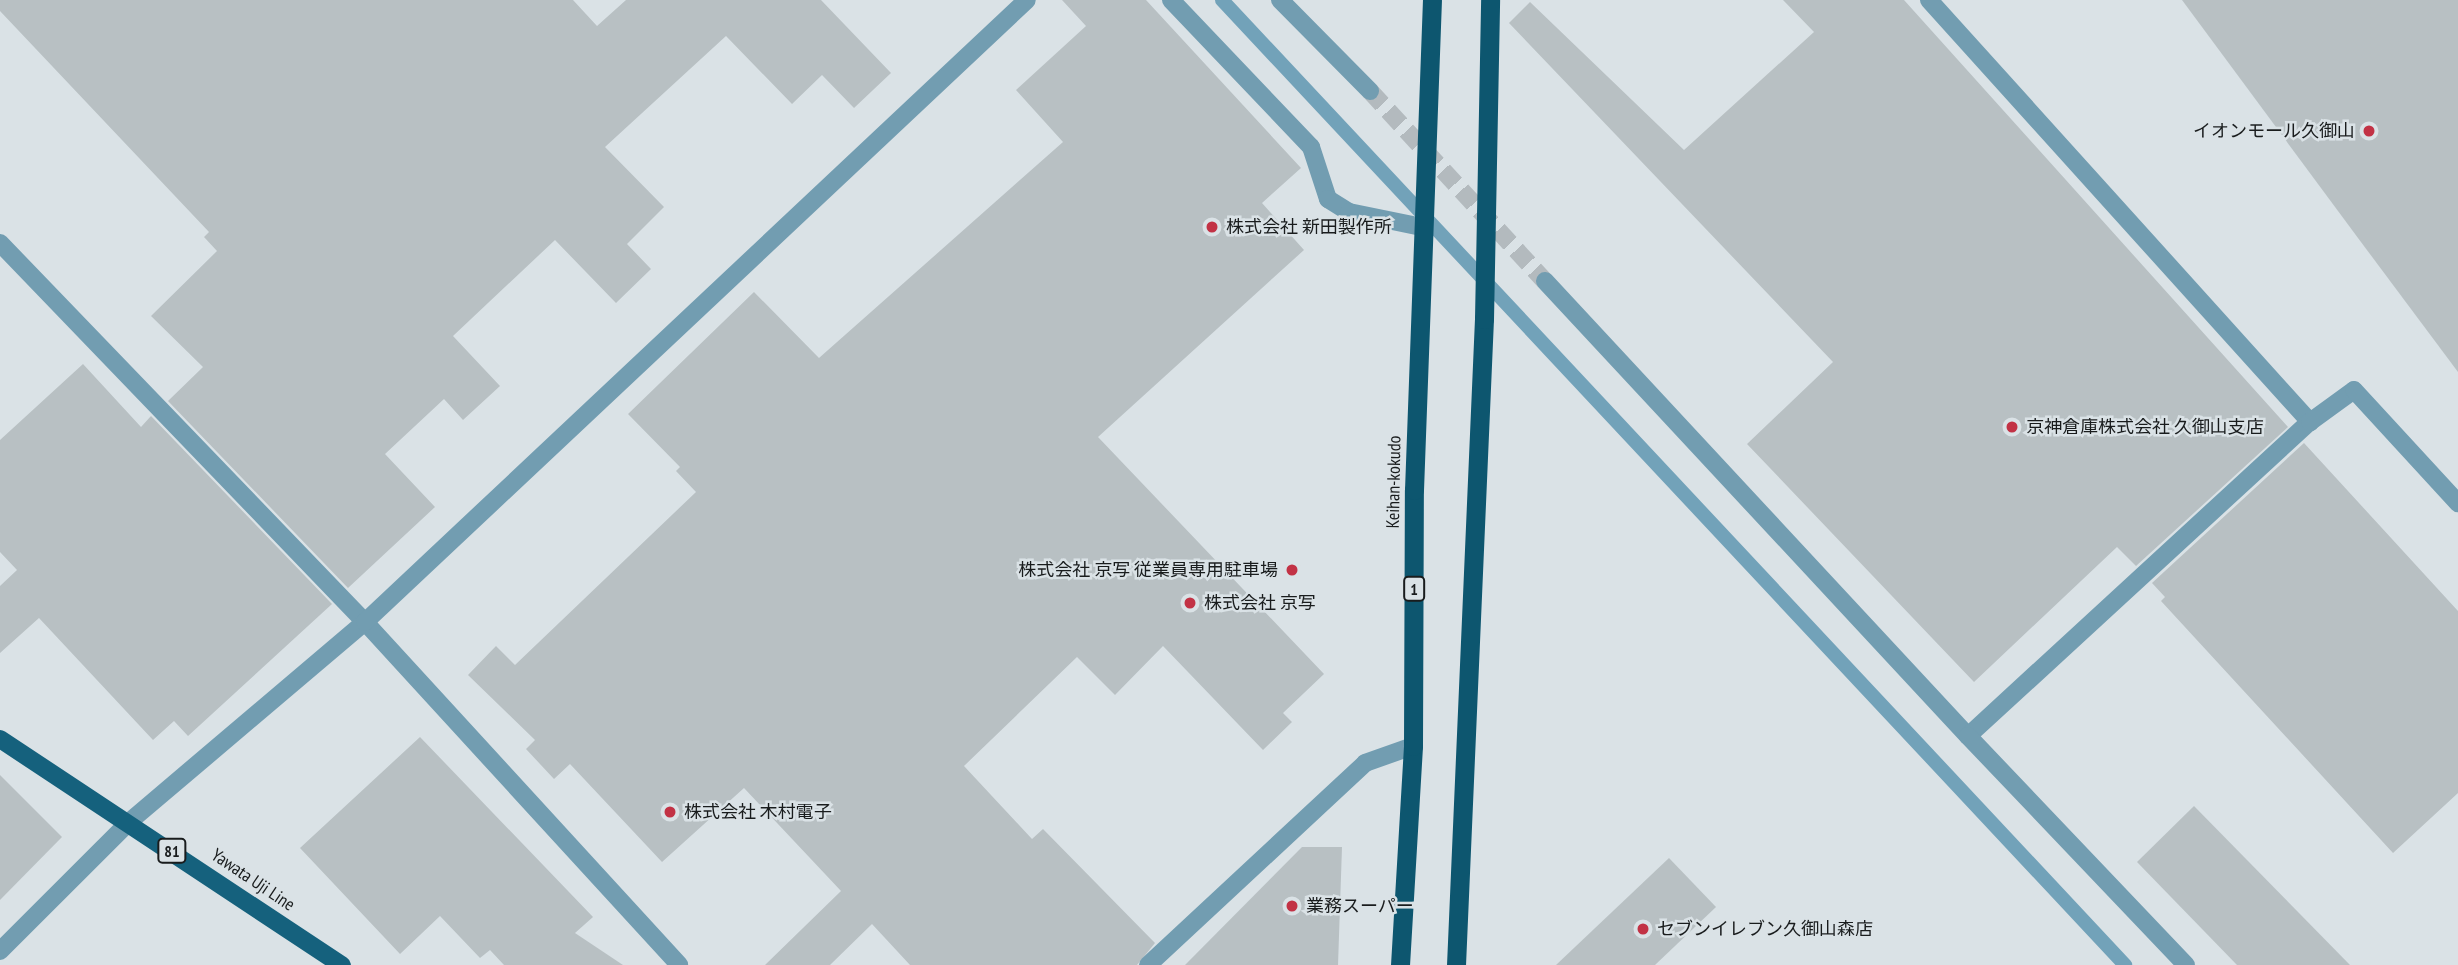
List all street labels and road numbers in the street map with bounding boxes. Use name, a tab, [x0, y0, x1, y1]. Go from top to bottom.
street label: Keihan-kokudo	[1382, 435, 1406, 529]
road number: 1	[1402, 576, 1426, 602]
road number: 81	[156, 838, 188, 864]
street label: Yawata Uji Line	[207, 844, 299, 916]

